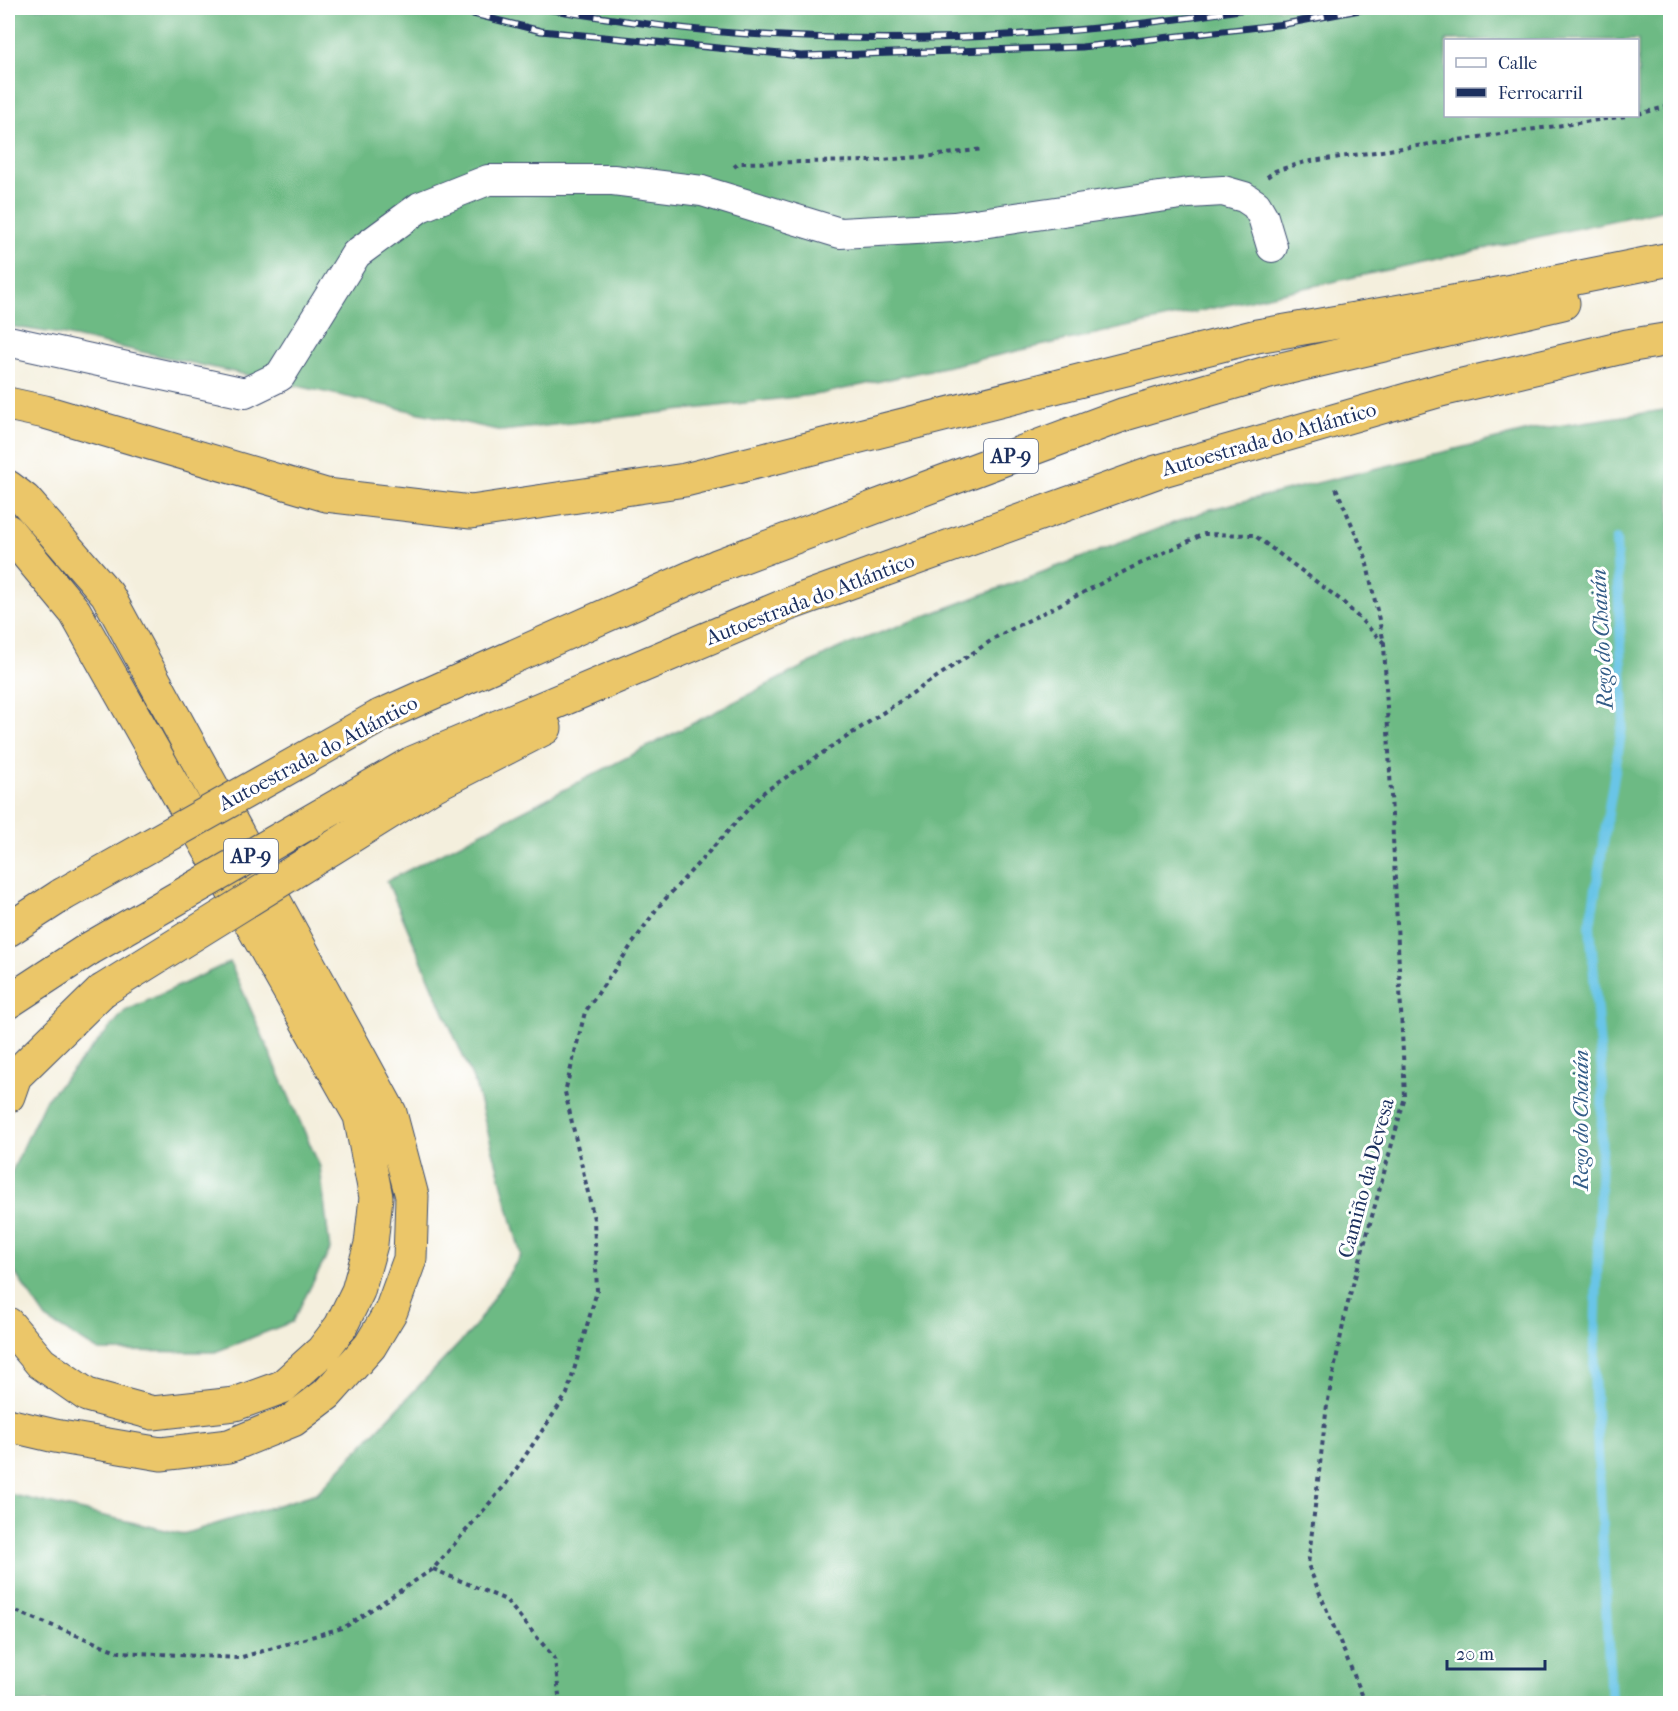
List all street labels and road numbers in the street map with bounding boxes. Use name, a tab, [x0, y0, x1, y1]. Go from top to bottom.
street label: Autoestrada do Atlántico	[1158, 397, 1379, 481]
road number: AP-9	[984, 439, 1038, 473]
street label: Autoestrada do Atlántico	[701, 548, 918, 650]
street label: Autoestrada do Atlántico	[214, 690, 422, 816]
road number: AP-9	[224, 839, 278, 873]
street label: Camiño da Devesa	[1333, 1095, 1399, 1261]

